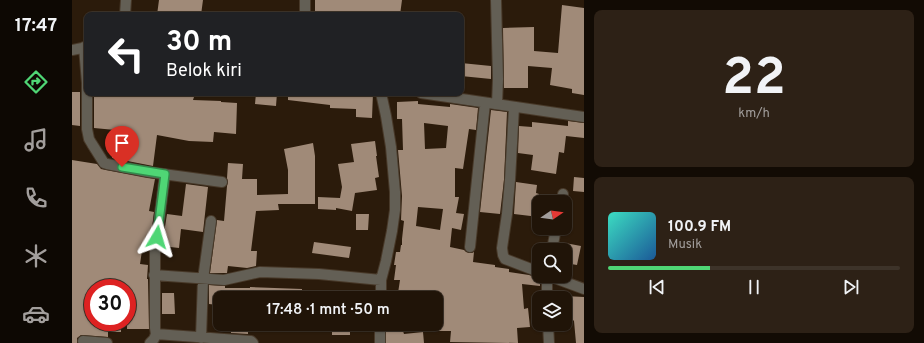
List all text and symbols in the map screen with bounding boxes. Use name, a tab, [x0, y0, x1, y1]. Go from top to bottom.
text: 17:47	[15, 15, 57, 38]
text: 30 m	[166, 25, 232, 61]
icon: left	[100, 28, 152, 80]
text: 22	[722, 47, 786, 113]
text: Belok kiri	[166, 60, 242, 83]
icon: directions	[22, 68, 50, 96]
text: km/h	[738, 106, 770, 122]
icon: music	[22, 126, 50, 154]
pin	[105, 126, 139, 167]
icon: arrive	[111, 132, 133, 154]
icon: phone	[22, 184, 50, 212]
north arrow	[532, 195, 572, 235]
map controls	[532, 195, 572, 331]
position arrow	[136, 216, 178, 258]
text: 100.9 FM	[668, 218, 731, 237]
text: Musik	[668, 237, 702, 253]
icon: climate	[22, 242, 50, 270]
button: search	[532, 243, 572, 283]
icon: previous	[646, 276, 668, 298]
icon: pause	[743, 276, 765, 298]
icon: next	[840, 276, 862, 298]
speed limit sign: 30	[84, 279, 136, 331]
button: layers	[532, 291, 572, 331]
icon: car	[22, 300, 50, 328]
text: 17:48 · 1 mnt · 50 m	[266, 301, 390, 320]

